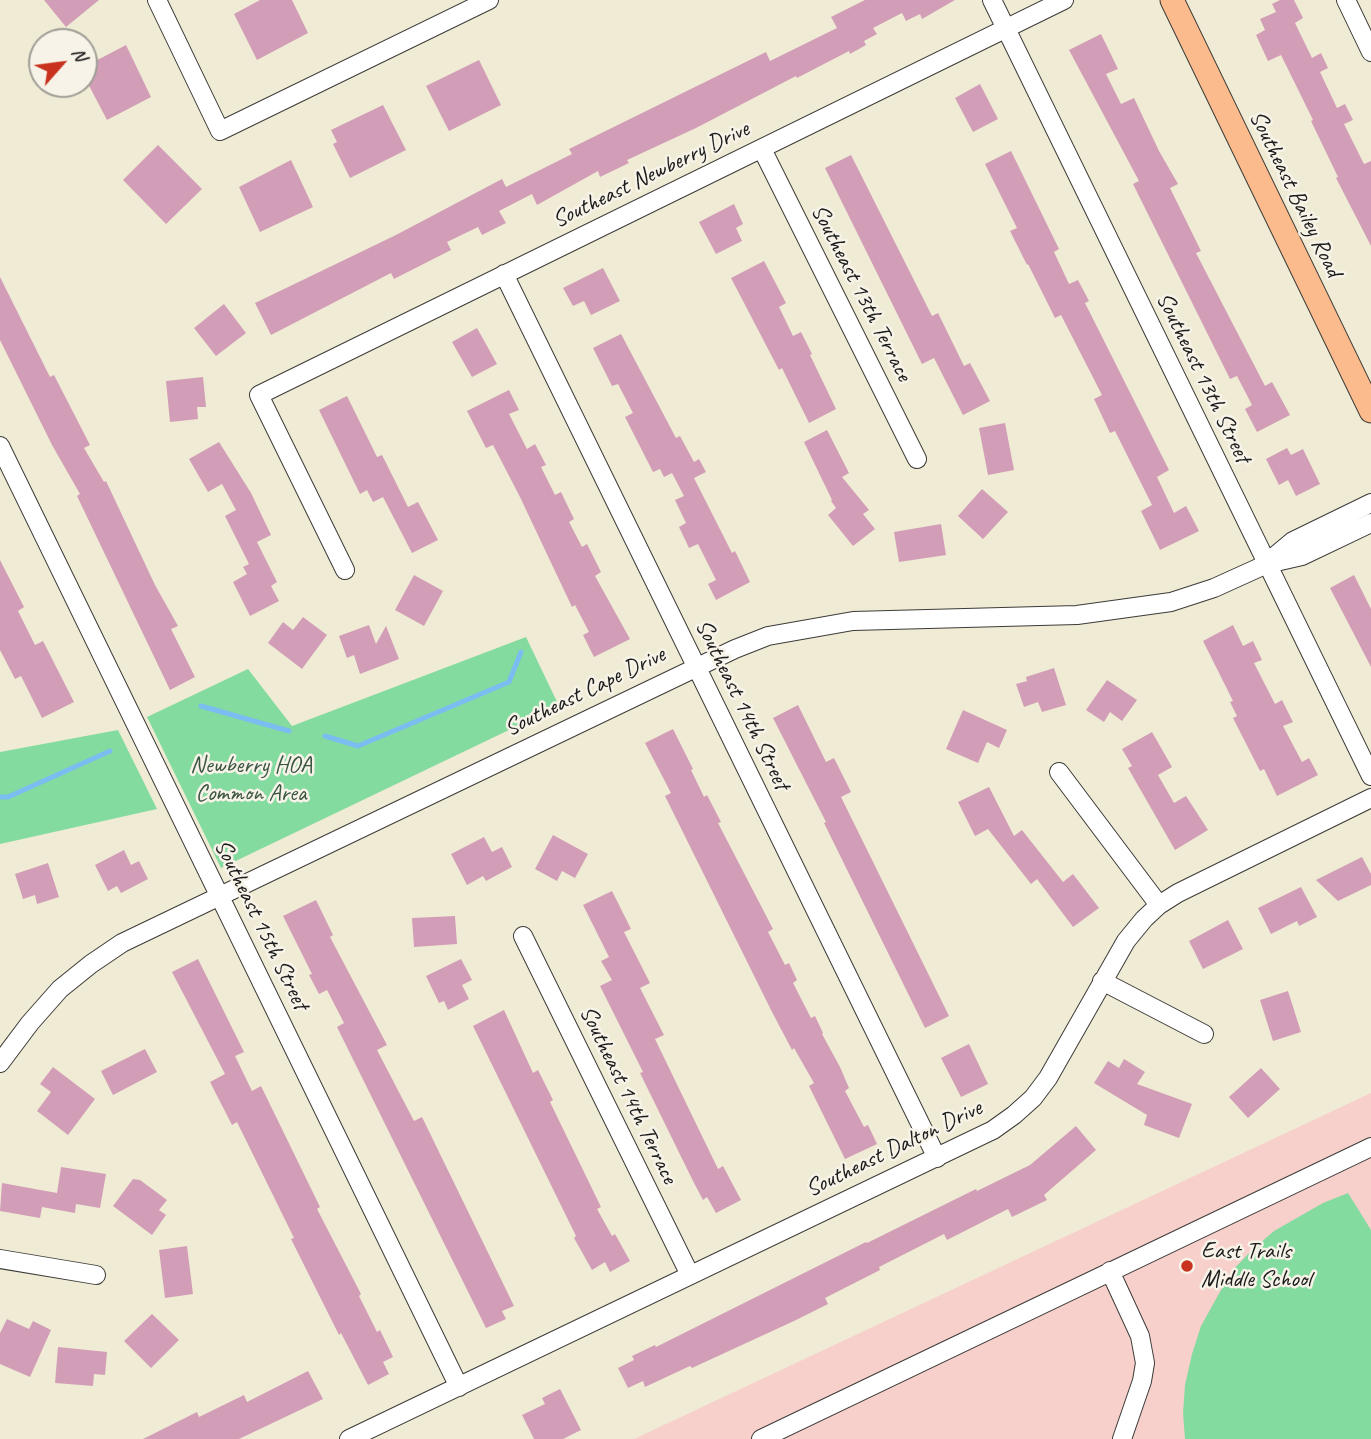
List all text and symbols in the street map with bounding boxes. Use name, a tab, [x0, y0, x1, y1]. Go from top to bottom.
north arrow	[28, 28, 98, 98]
text: N	[66, 43, 93, 65]
street label: Southeast Bailey Road	[1242, 106, 1348, 282]
street label: Southeast Newberry Drive	[548, 115, 754, 235]
street label: Southeast 13th Terrace	[804, 200, 918, 386]
street label: Southeast 13th Street	[1149, 288, 1257, 468]
street label: Southeast 14th Street	[688, 615, 796, 795]
street label: Southeast Cape Drive	[500, 641, 670, 743]
park label: Newberry HOA Common Area	[190, 752, 312, 808]
street label: Southeast 15th Street	[207, 835, 315, 1015]
street label: Southeast 14th Terrace	[572, 1001, 684, 1189]
street label: Southeast Dalton Drive	[801, 1094, 987, 1204]
place label: East Trails Middle School	[1201, 1238, 1311, 1294]
marker: East Trails Middle School	[1179, 1258, 1195, 1274]

